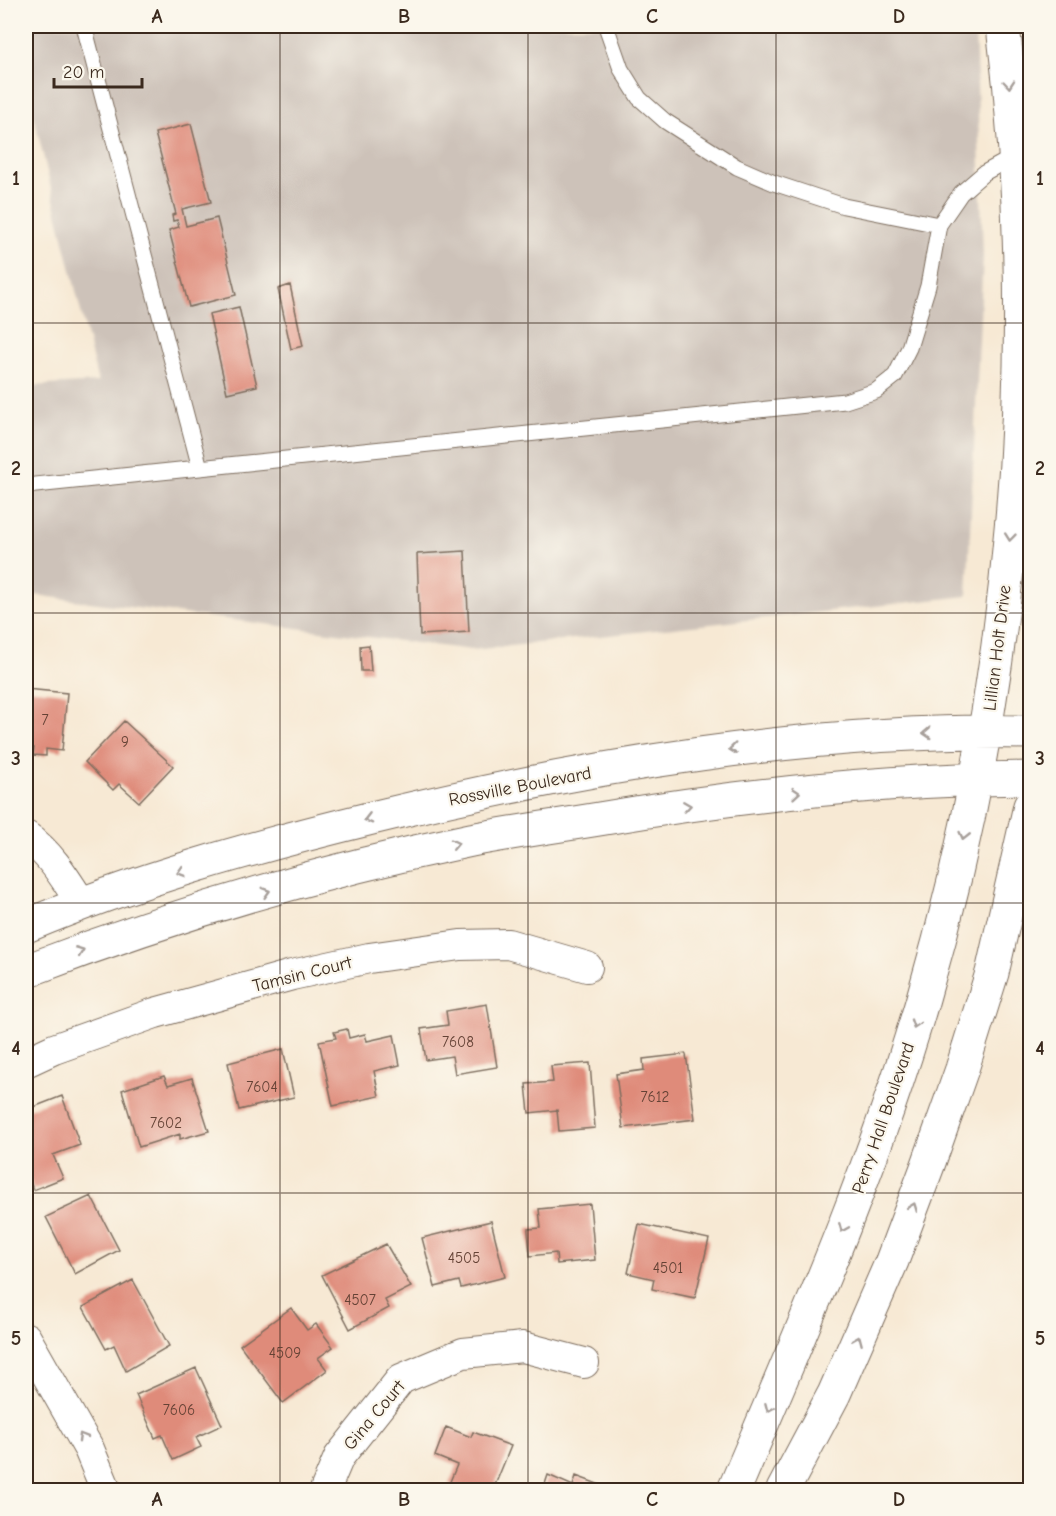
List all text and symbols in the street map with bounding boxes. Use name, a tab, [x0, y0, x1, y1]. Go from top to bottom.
text: A	[151, 5, 163, 28]
text: B	[398, 5, 410, 28]
text: C	[646, 5, 658, 28]
text: D	[893, 5, 905, 28]
scale bar	[54, 51, 142, 89]
text: 20 m	[63, 62, 104, 83]
one-way arrow	[1002, 79, 1015, 88]
text: 1	[12, 167, 20, 190]
text: 1	[1036, 167, 1044, 190]
text: 2	[11, 457, 21, 480]
text: 2	[1035, 457, 1045, 480]
one-way arrow	[1004, 533, 1017, 542]
street label: Lillian Holt Drive	[979, 584, 1016, 712]
house number: 7	[41, 711, 49, 729]
one-way arrow	[923, 727, 932, 740]
house number: 9	[121, 733, 129, 751]
one-way arrow	[729, 743, 738, 755]
text: 3	[11, 747, 21, 770]
text: 3	[1035, 747, 1045, 770]
street label: Rossville Boulevard	[447, 762, 593, 811]
one-way arrow	[792, 787, 801, 800]
one-way arrow	[682, 800, 692, 812]
one-way arrow	[364, 812, 374, 825]
one-way arrow	[958, 830, 971, 840]
one-way arrow	[450, 838, 460, 851]
one-way arrow	[176, 864, 187, 877]
one-way arrow	[260, 887, 271, 899]
one-way arrow	[74, 945, 85, 958]
street label: Tamsin Court	[250, 952, 355, 997]
one-way arrow	[910, 1018, 922, 1029]
house number: 7608	[442, 1033, 474, 1051]
text: 4	[11, 1037, 21, 1060]
text: 4	[1035, 1037, 1045, 1060]
street label: Perry Hall Boulevard	[848, 1040, 919, 1196]
house number: 7604	[246, 1078, 278, 1096]
house number: 7612	[641, 1088, 669, 1106]
house number: 7602	[150, 1114, 182, 1132]
one-way arrow	[905, 1202, 918, 1212]
one-way arrow	[838, 1222, 850, 1233]
house number: 4505	[448, 1249, 480, 1267]
house number: 4501	[653, 1259, 683, 1277]
house number: 4507	[344, 1291, 376, 1309]
text: 5	[11, 1327, 21, 1350]
text: 5	[1035, 1327, 1045, 1350]
one-way arrow	[851, 1336, 863, 1347]
house number: 4509	[269, 1344, 301, 1362]
street label: Gina Court	[339, 1376, 410, 1454]
house number: 7606	[163, 1401, 195, 1419]
one-way arrow	[764, 1402, 776, 1413]
one-way arrow	[78, 1433, 89, 1443]
text: A	[151, 1488, 163, 1511]
text: B	[398, 1488, 410, 1511]
text: C	[646, 1488, 658, 1511]
text: D	[893, 1488, 905, 1511]

